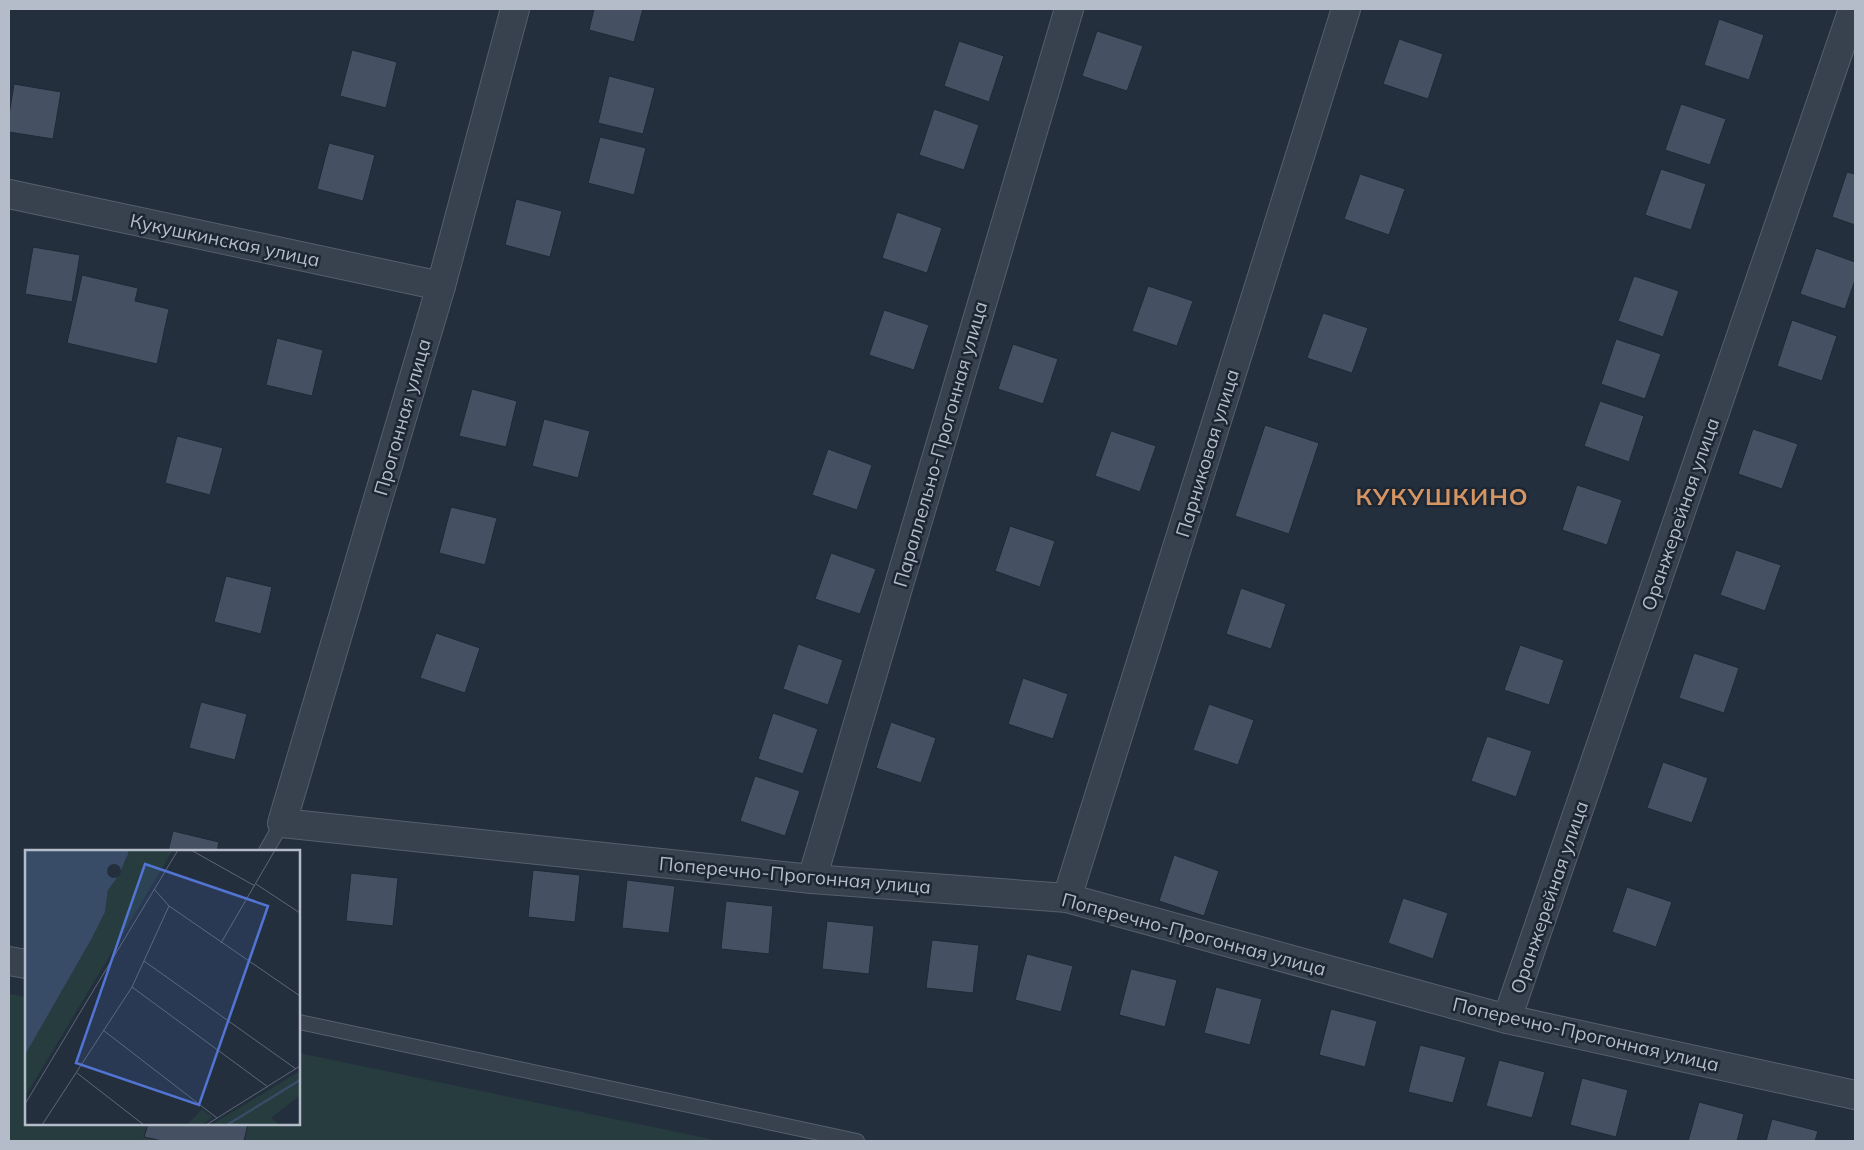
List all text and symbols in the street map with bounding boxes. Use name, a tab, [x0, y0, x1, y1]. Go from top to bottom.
street label: Кукушкинская улица	[128, 208, 322, 272]
street label: Параллельно-Прогонная улица	[888, 298, 992, 590]
street label: Прогонная улица	[368, 336, 436, 498]
street label: Парниковая улица	[1170, 366, 1244, 540]
street label: Оранжерейная улица	[1636, 414, 1724, 614]
district label: КУКУШКИНО	[1355, 481, 1529, 511]
street label: Оранжерейная улица	[1505, 797, 1593, 997]
inset map	[25, 850, 300, 1125]
street label: Поперечно-Прогонная улица	[658, 851, 932, 899]
street label: Поперечно-Прогонная улица	[1059, 887, 1329, 981]
street label: Поперечно-Прогонная улица	[1450, 992, 1722, 1076]

